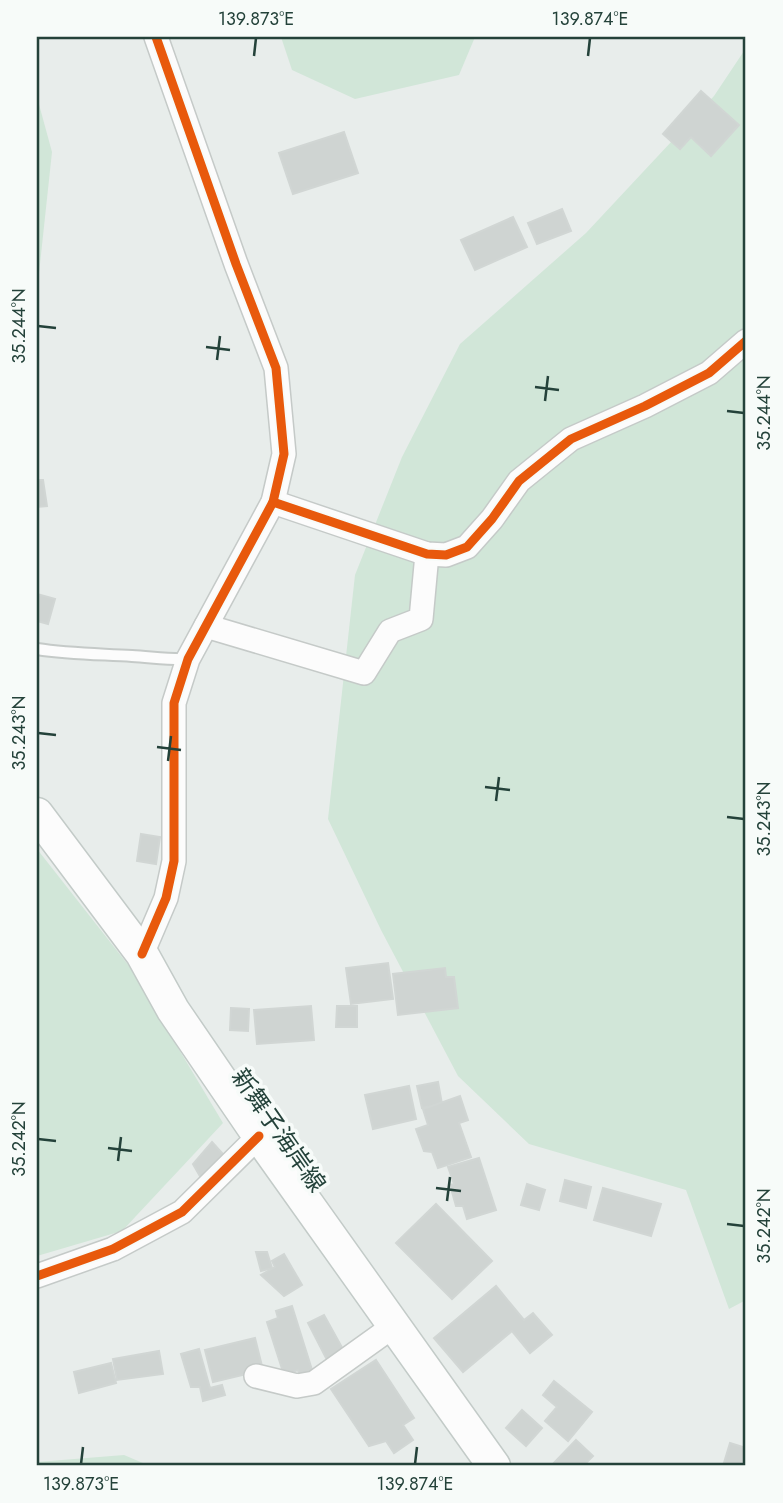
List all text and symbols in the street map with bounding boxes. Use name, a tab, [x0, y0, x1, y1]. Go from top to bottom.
text: 139.873°E	[218, 6, 294, 32]
text: 139.874°E	[552, 6, 628, 32]
text: 35.244°N	[6, 288, 32, 364]
text: 35.244°N	[751, 375, 777, 451]
text: 35.243°N	[6, 696, 32, 770]
text: 35.243°N	[751, 782, 777, 856]
street label: 新舞子海岸線	[223, 1061, 335, 1199]
text: 35.242°N	[6, 1101, 32, 1177]
text: 35.242°N	[751, 1188, 777, 1264]
text: 139.873°E	[43, 1471, 119, 1497]
text: 139.874°E	[377, 1471, 453, 1497]

